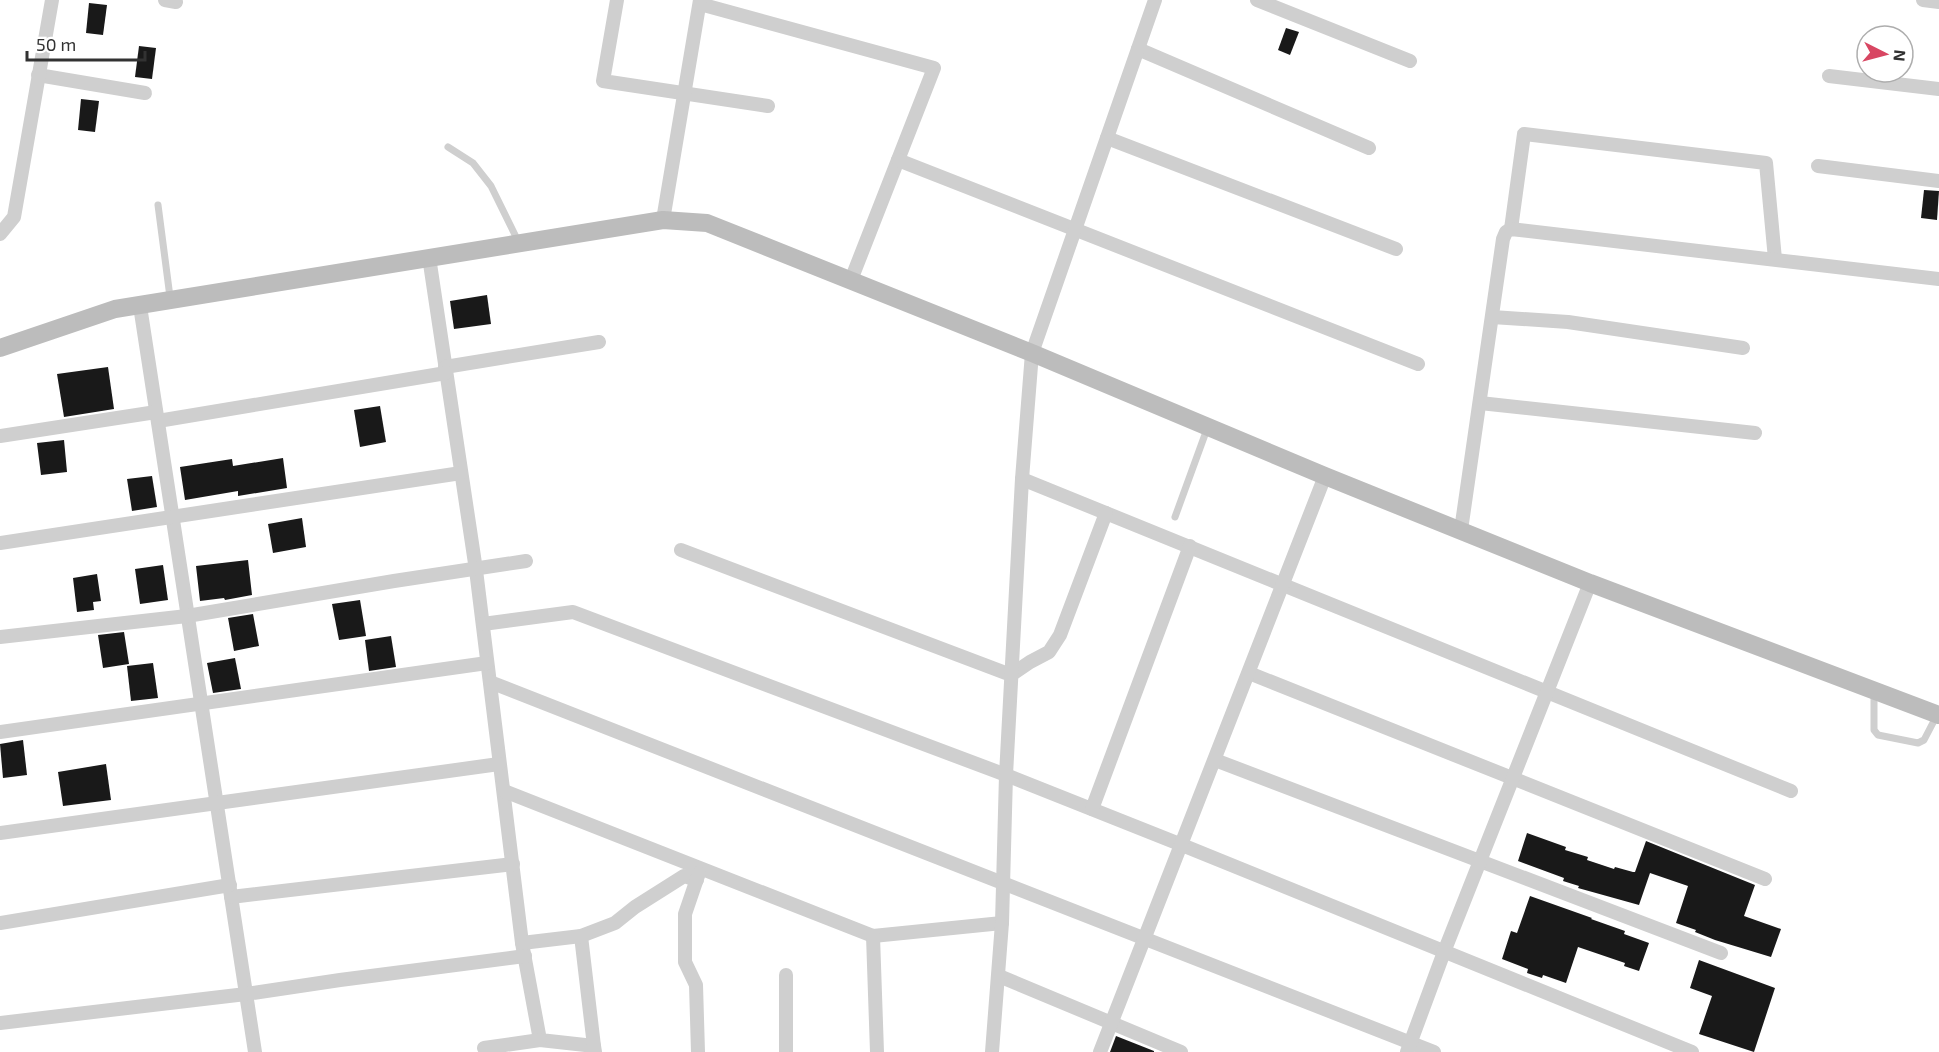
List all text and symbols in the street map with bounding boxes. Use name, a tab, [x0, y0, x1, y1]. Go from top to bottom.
scale bar	[27, 24, 146, 62]
north arrow	[1855, 24, 1915, 84]
text: 50 m	[36, 33, 76, 55]
text: N	[1890, 49, 1910, 62]

